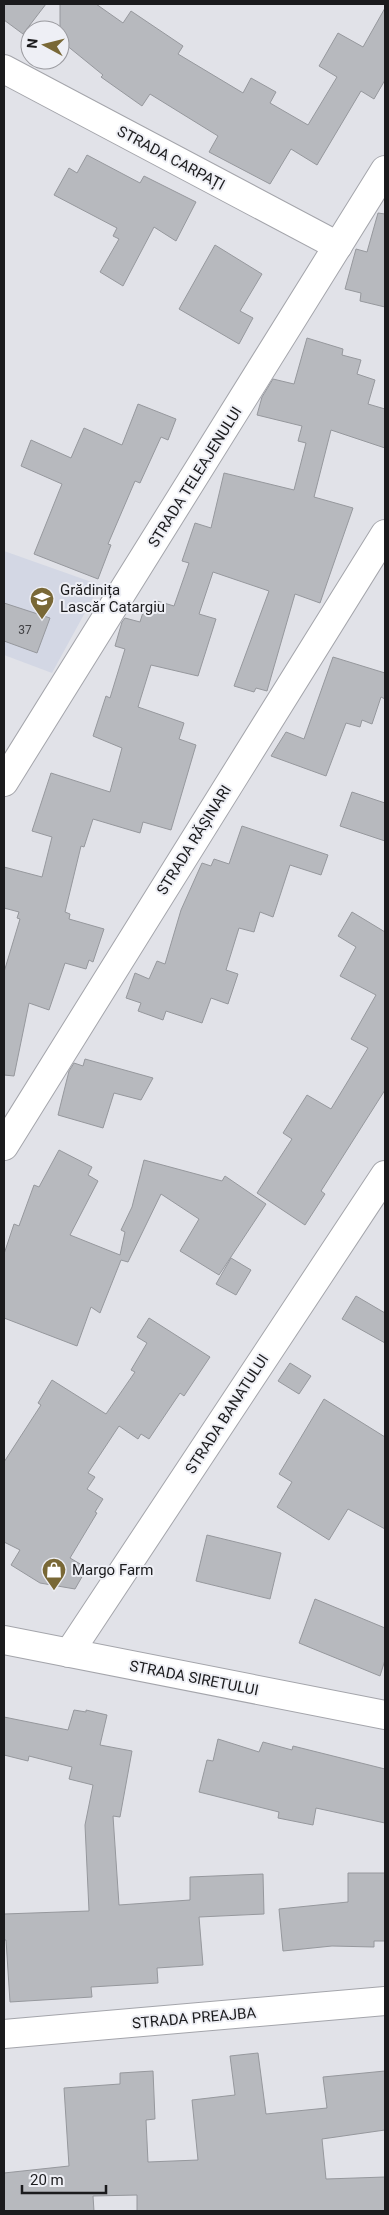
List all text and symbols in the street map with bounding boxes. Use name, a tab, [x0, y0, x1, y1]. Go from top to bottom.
north arrow	[20, 20, 70, 70]
text: N	[24, 38, 41, 49]
street label: STRADA CARPAȚI	[114, 122, 228, 194]
street label: STRADA TELEAJENULUI	[144, 403, 246, 551]
place label: Grădinița Lascăr Catargiu	[60, 581, 165, 616]
school or university icon: Grădinița Lascăr Catargiu	[29, 586, 55, 620]
house number: 37	[18, 623, 32, 637]
street label: STRADA RĂȘINARI	[153, 782, 235, 898]
street label: STRADA BANATULUI	[182, 1351, 272, 1477]
shop icon: Margo Farm	[41, 1557, 67, 1591]
place label: Margo Farm	[72, 1561, 153, 1579]
street label: STRADA SIRETULUI	[128, 1657, 260, 1699]
street label: STRADA PREAJBA	[131, 2004, 257, 2032]
scale bar	[22, 2162, 106, 2194]
text: 20 m	[30, 2171, 64, 2189]

